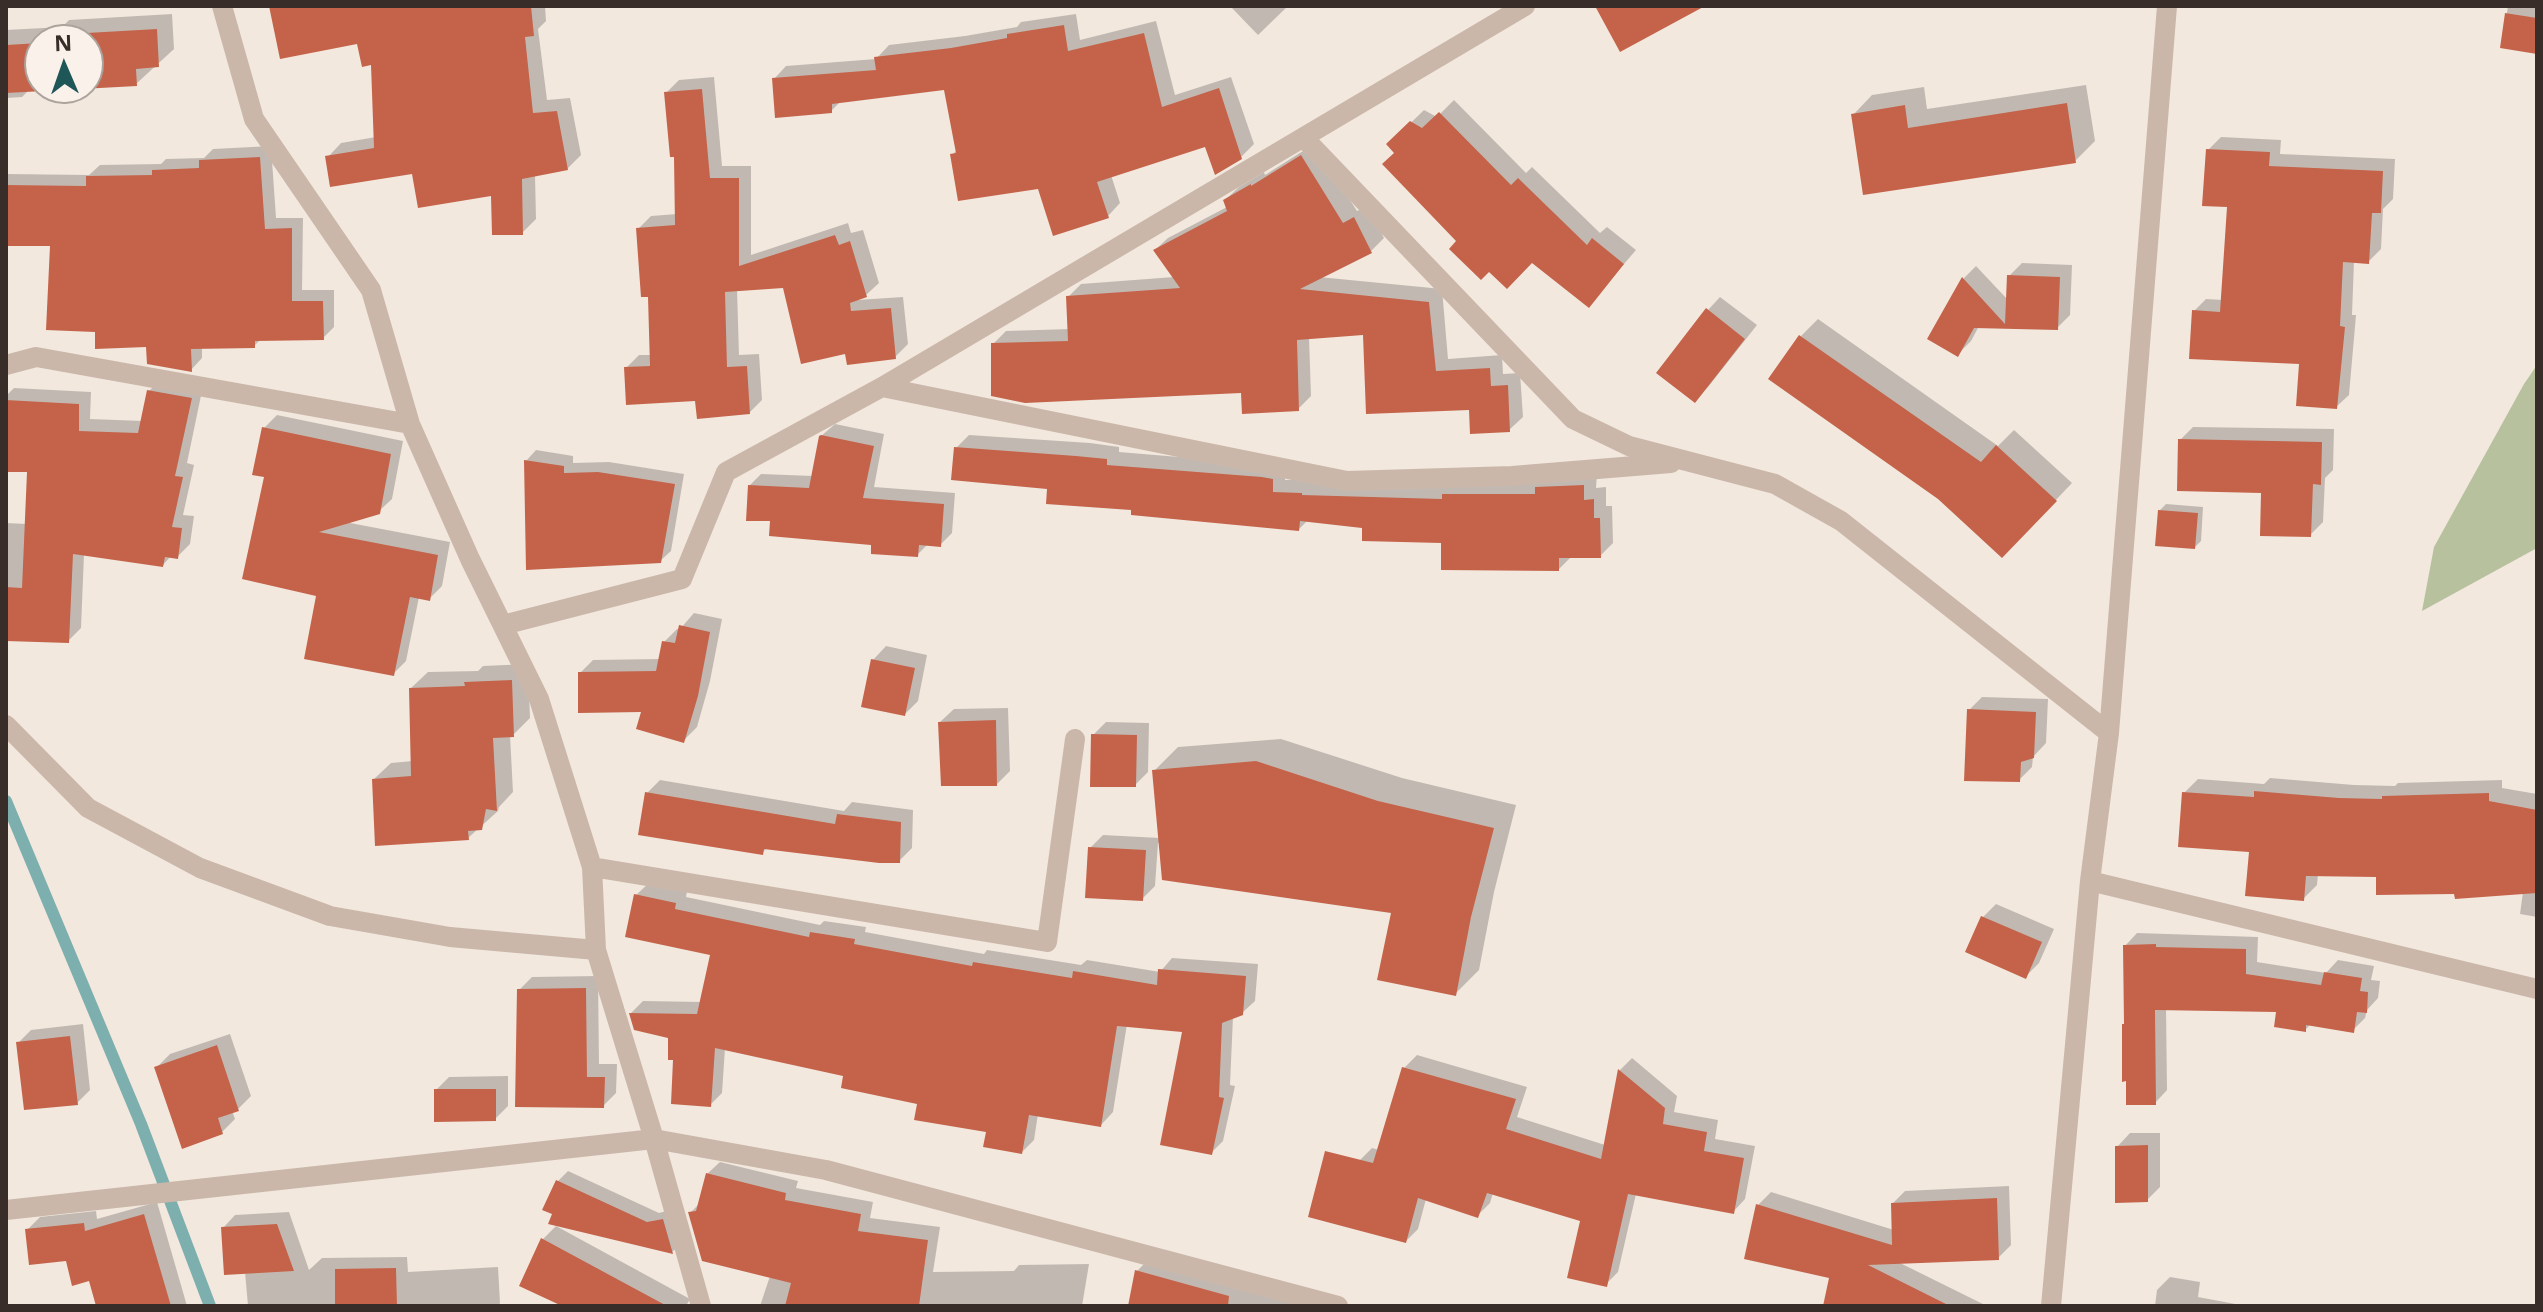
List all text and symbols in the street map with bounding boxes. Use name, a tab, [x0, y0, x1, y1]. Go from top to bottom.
north arrow	[24, 24, 104, 104]
text: N	[54, 27, 73, 57]

